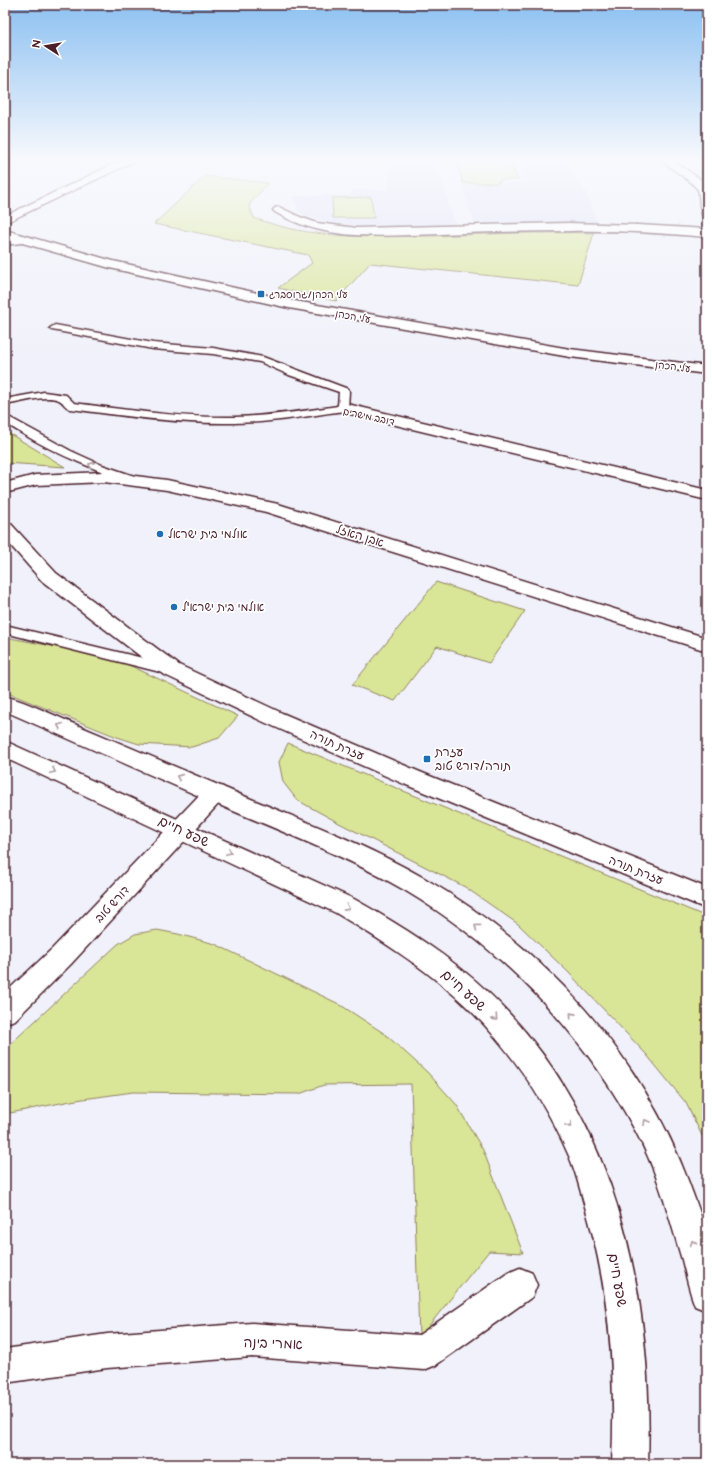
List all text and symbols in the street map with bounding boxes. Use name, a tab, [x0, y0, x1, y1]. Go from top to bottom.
north arrow	[26, 26, 66, 66]
text: N	[29, 39, 44, 49]
marker: עלי הכהן/גרוסברג	[256, 289, 266, 299]
place label: עלי הכהן/גרוסברג	[269, 289, 348, 301]
street label: עלי הכהן	[334, 308, 372, 326]
street label: עלי הכהן	[654, 359, 692, 375]
street label: דובב מישרים	[342, 406, 396, 428]
one-way arrow	[88, 462, 95, 470]
street label: אבן האזל	[334, 522, 386, 551]
place label: אולמי בית ישראל	[168, 527, 248, 542]
marker: אולמי בית ישראל	[155, 529, 165, 539]
place label: אולמי בית ישרא'ל	[182, 600, 264, 615]
marker: אולמי בית ישרא'ל	[169, 602, 179, 612]
one-way arrow	[56, 723, 64, 731]
street label: עזרת תורה	[307, 727, 366, 764]
place label: עזרת תורה/דורש טוב	[434, 745, 511, 774]
marker: עזרת תורה/דורש טוב	[422, 754, 432, 764]
one-way arrow	[49, 766, 56, 774]
one-way arrow	[176, 774, 184, 782]
street label: שפע חיים	[156, 812, 212, 851]
one-way arrow	[225, 847, 233, 855]
street label: עזרת תורה	[606, 853, 665, 888]
street label: דורש טוב	[92, 883, 133, 926]
one-way arrow	[343, 903, 350, 910]
one-way arrow	[475, 924, 482, 931]
street label: שפע חיים	[438, 966, 490, 1015]
one-way arrow	[570, 1012, 577, 1020]
one-way arrow	[490, 1014, 497, 1021]
one-way arrow	[643, 1118, 651, 1126]
one-way arrow	[564, 1121, 572, 1128]
one-way arrow	[689, 1239, 698, 1246]
street label: שפע חיים	[604, 1252, 631, 1308]
street label: אמרי בינה	[243, 1334, 303, 1353]

